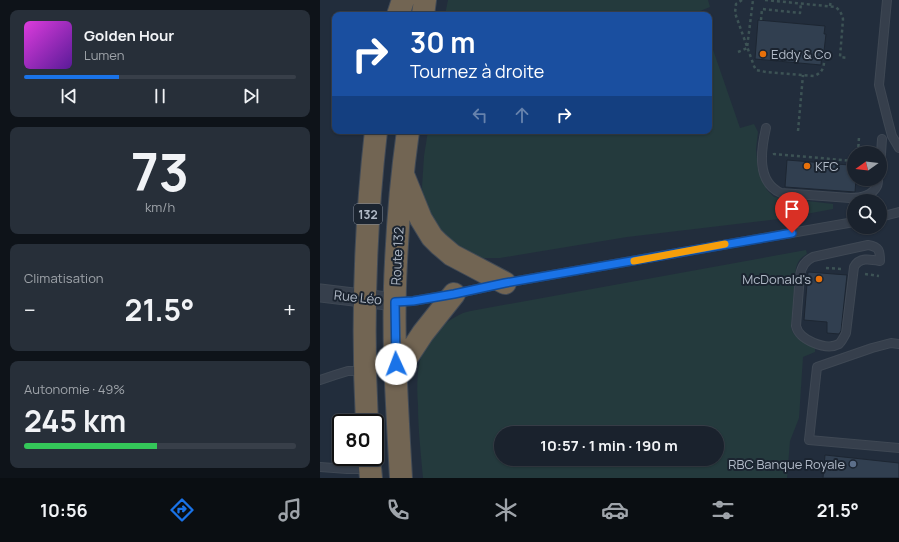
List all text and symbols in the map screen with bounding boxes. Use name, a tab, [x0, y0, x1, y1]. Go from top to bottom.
text: 30 m	[410, 23, 475, 61]
text: Golden Hour	[84, 25, 174, 46]
icon: right	[344, 28, 396, 80]
place label: Eddy & Co	[771, 45, 832, 63]
text: Lumen	[84, 46, 124, 64]
marker: Eddy & Co	[758, 49, 768, 59]
text: Tournez à droite	[410, 59, 544, 83]
icon: previous	[58, 85, 80, 107]
icon: pause	[149, 85, 171, 107]
icon: next	[240, 85, 262, 107]
icon: left	[469, 104, 491, 126]
icon: ahead	[511, 104, 533, 126]
icon: right	[553, 104, 575, 126]
text: 73	[131, 136, 189, 207]
north arrow	[847, 146, 887, 186]
map controls	[847, 146, 887, 234]
place label: KFC	[815, 157, 839, 175]
marker: KFC	[802, 161, 812, 171]
pin	[775, 192, 809, 233]
button: search	[847, 194, 887, 234]
text: km/h	[145, 198, 175, 216]
icon: arrive	[781, 198, 803, 220]
road number: 132	[354, 204, 382, 224]
street label: Route 132	[386, 226, 408, 286]
text: Climatisation	[24, 269, 104, 287]
place label: McDonald's	[742, 270, 811, 288]
marker: McDonald's	[814, 274, 824, 284]
street label: Rue Léo	[333, 286, 383, 308]
text: 21.5°	[125, 289, 195, 330]
text: −	[24, 295, 36, 325]
text: +	[283, 295, 296, 325]
position arrow	[375, 343, 417, 385]
text: Autonomie · 49%	[24, 380, 125, 398]
text: 245 km	[24, 400, 126, 441]
speed limit sign: 80	[332, 414, 384, 466]
text: 10:57 · 1 min · 190 m	[540, 435, 678, 456]
place label: RBC Banque Royale	[728, 455, 845, 473]
marker: RBC Banque Royale	[848, 459, 858, 469]
icon: directions	[168, 496, 196, 524]
icon: music	[276, 496, 304, 524]
icon: phone	[384, 496, 412, 524]
icon: climate	[492, 496, 520, 524]
icon: car	[601, 496, 629, 524]
icon: filters	[709, 496, 737, 524]
text: 10:56	[40, 498, 88, 522]
text: 21.5°	[817, 498, 859, 522]

